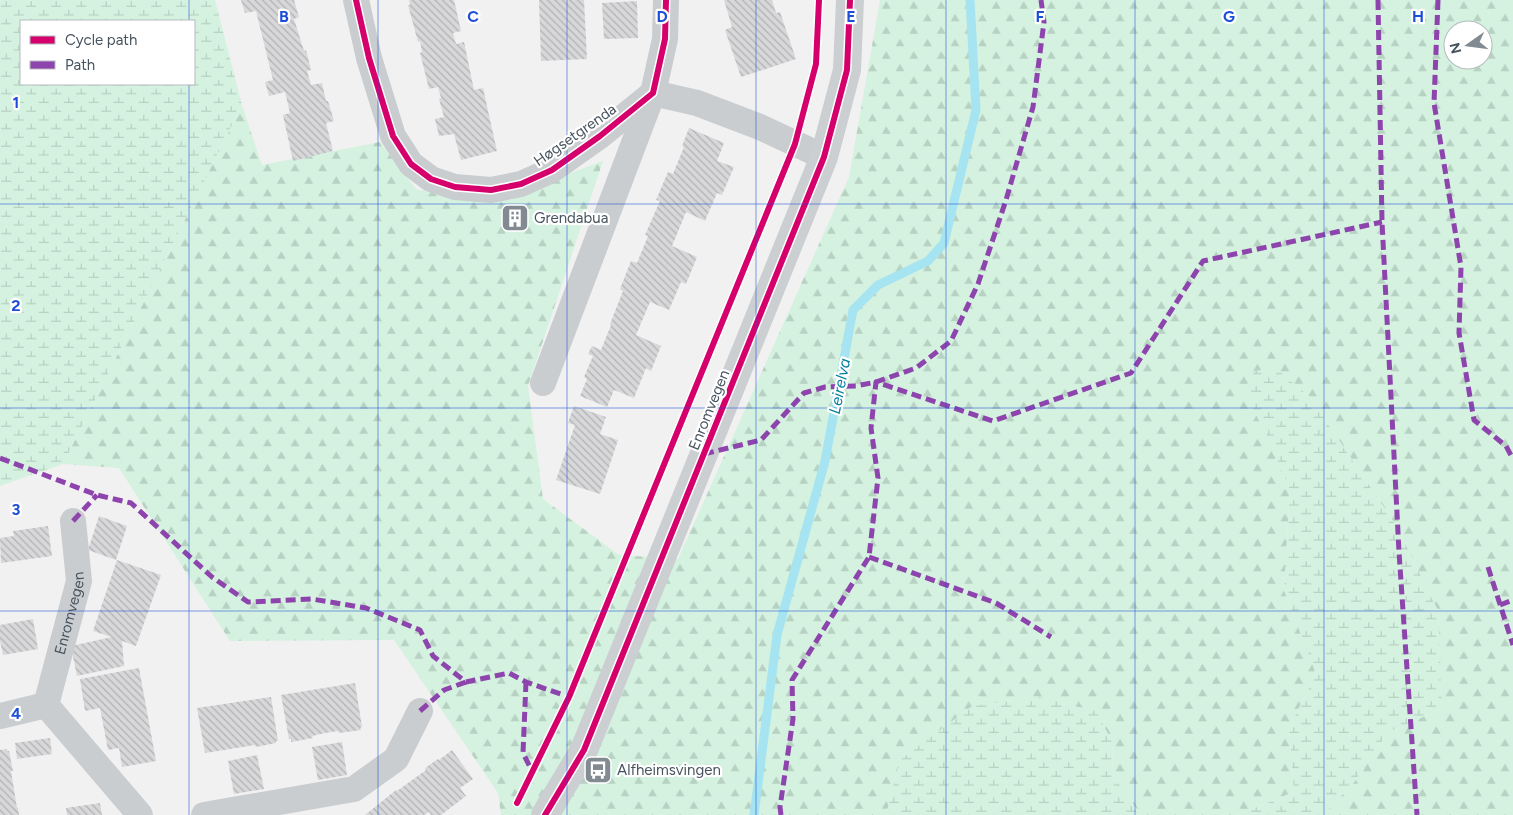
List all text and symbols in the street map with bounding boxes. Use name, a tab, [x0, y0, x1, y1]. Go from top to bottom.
text: B	[279, 7, 289, 26]
text: C	[467, 7, 479, 26]
text: D	[656, 7, 668, 26]
text: E	[846, 7, 856, 26]
text: F	[1036, 7, 1045, 26]
text: G	[1223, 7, 1235, 26]
text: H	[1412, 7, 1424, 26]
legend	[20, 20, 195, 85]
north arrow	[1443, 20, 1493, 70]
text: Cycle path	[65, 31, 137, 49]
text: N	[1446, 41, 1465, 55]
text: Path	[65, 56, 95, 74]
text: 1	[13, 93, 19, 112]
street label: Høgsetgrenda	[530, 100, 620, 170]
building icon: Grendabua	[500, 203, 530, 233]
place label: Grendabua	[534, 209, 608, 227]
text: 2	[11, 296, 21, 315]
water label: Leirelva	[825, 357, 854, 415]
street label: Enromvegen	[685, 367, 733, 453]
text: 3	[12, 500, 21, 519]
street label: Enromvegen	[51, 571, 88, 657]
text: 4	[11, 704, 21, 723]
bus stop icon: Alfheimsvingen	[583, 755, 613, 785]
place label: Alfheimsvingen	[617, 761, 721, 779]

